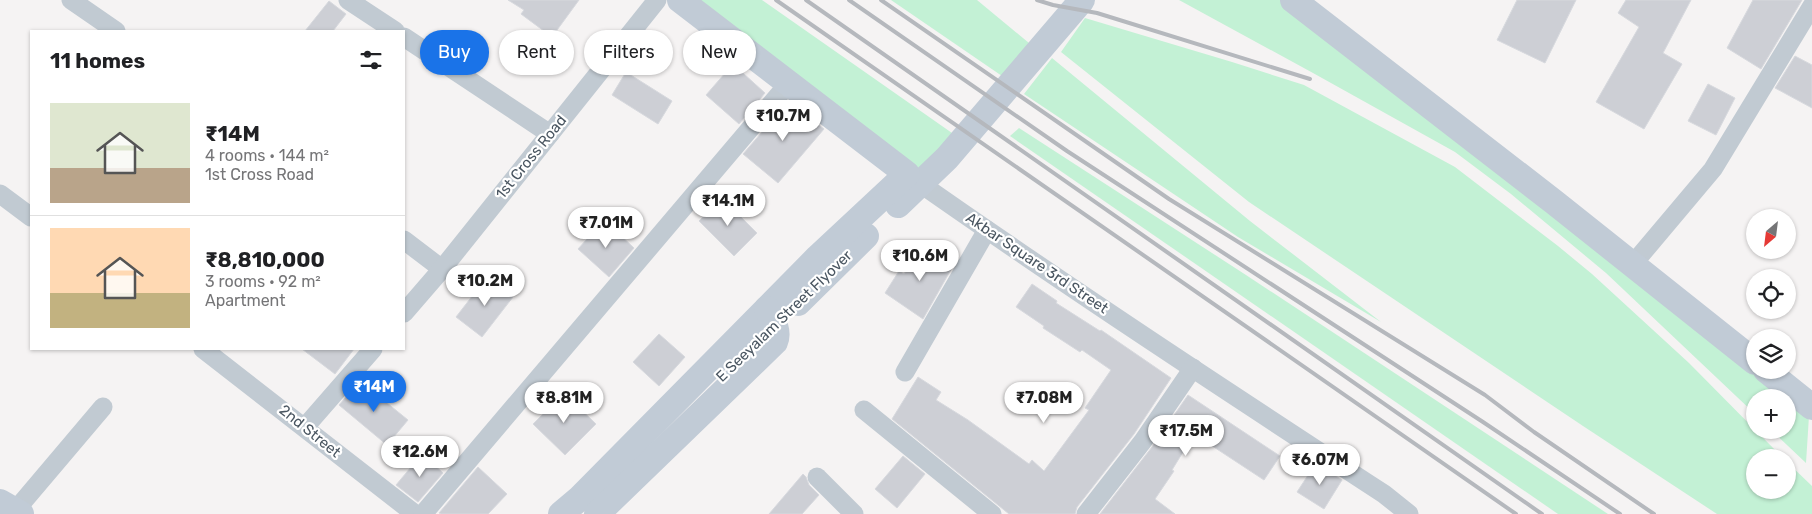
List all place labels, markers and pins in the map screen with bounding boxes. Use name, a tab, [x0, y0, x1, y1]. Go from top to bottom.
pin: ₹10.7M	[742, 100, 824, 142]
pin: ₹14.1M	[687, 184, 769, 227]
pin: ₹7.01M	[565, 206, 647, 249]
pin: ₹10.6M	[879, 240, 961, 282]
pin: ₹10.2M	[444, 264, 526, 307]
pin: ₹14M	[344, 370, 404, 413]
pin: ₹8.81M	[523, 382, 605, 424]
pin: ₹7.08M	[1003, 382, 1085, 424]
pin: ₹17.5M	[1145, 414, 1227, 457]
pin: ₹12.6M	[379, 436, 461, 478]
pin: ₹6.07M	[1279, 444, 1361, 486]

